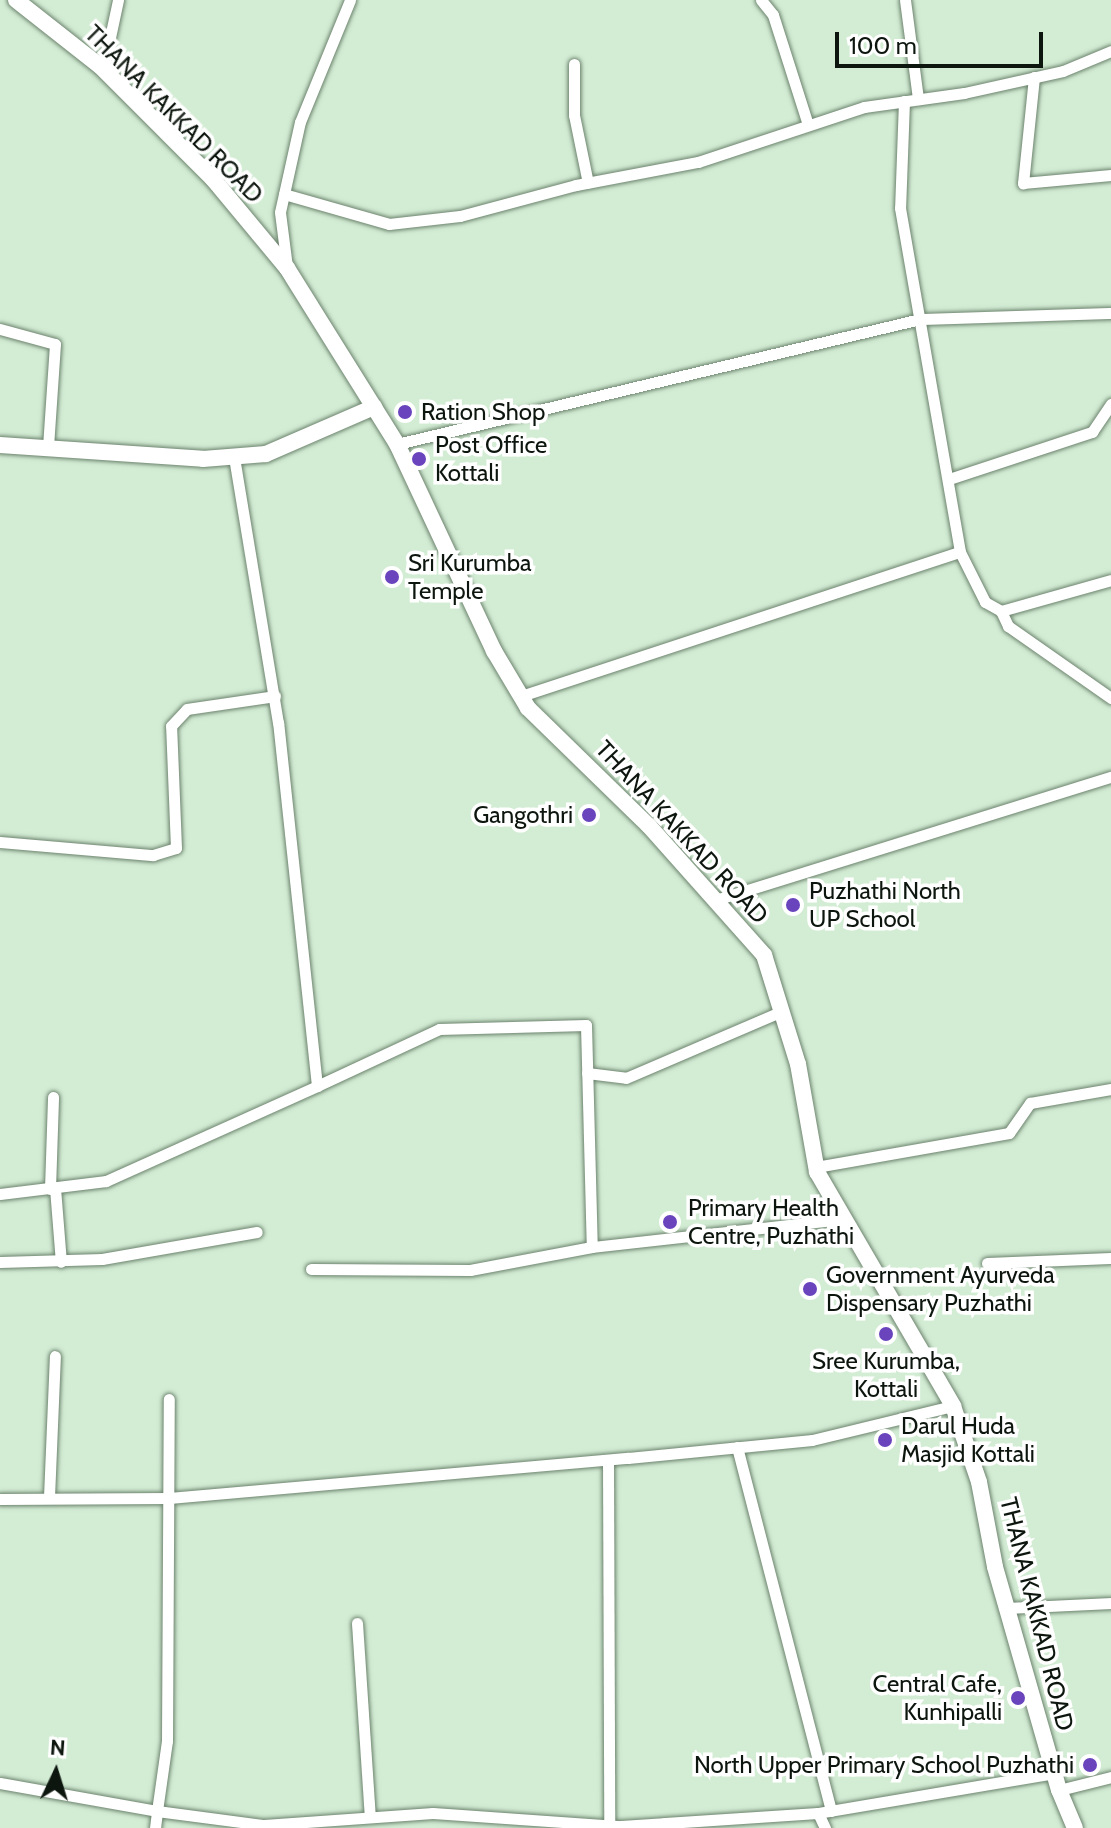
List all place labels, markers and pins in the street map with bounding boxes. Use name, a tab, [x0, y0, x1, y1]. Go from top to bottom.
place label: Ration Shop	[421, 398, 545, 426]
marker: Ration Shop	[396, 403, 414, 421]
place label: Post Office Kottali	[435, 431, 547, 487]
marker: Post Office Kottali	[410, 450, 428, 468]
place label: Sri Kurumba Temple	[408, 549, 532, 605]
marker: Sri Kurumba Temple	[383, 568, 401, 586]
place label: Gangothri	[473, 801, 573, 829]
marker: Gangothri	[580, 806, 598, 824]
place label: Puzhathi North UP School	[809, 877, 961, 933]
marker: Puzhathi North UP School	[784, 896, 802, 914]
place label: Primary Health Centre, Puzhathi	[688, 1194, 854, 1250]
marker: Primary Health Centre, Puzhathi	[659, 1211, 681, 1233]
place label: Government Ayurveda Dispensary Puzhathi	[826, 1261, 1055, 1317]
marker: Government Ayurveda Dispensary Puzhathi	[801, 1280, 819, 1298]
marker: Sree Kurumba, Kottali	[877, 1325, 895, 1343]
place label: Sree Kurumba, Kottali	[812, 1347, 960, 1403]
place label: Darul Huda Masjid Kottali	[901, 1412, 1035, 1468]
marker: Darul Huda Masjid Kottali	[876, 1431, 894, 1449]
place label: Central Cafe, Kunhipalli	[873, 1670, 1002, 1726]
marker: Central Cafe, Kunhipalli	[1009, 1689, 1027, 1707]
place label: North Upper Primary School Puzhathi	[694, 1751, 1074, 1779]
marker: North Upper Primary School Puzhathi	[1081, 1756, 1099, 1774]

